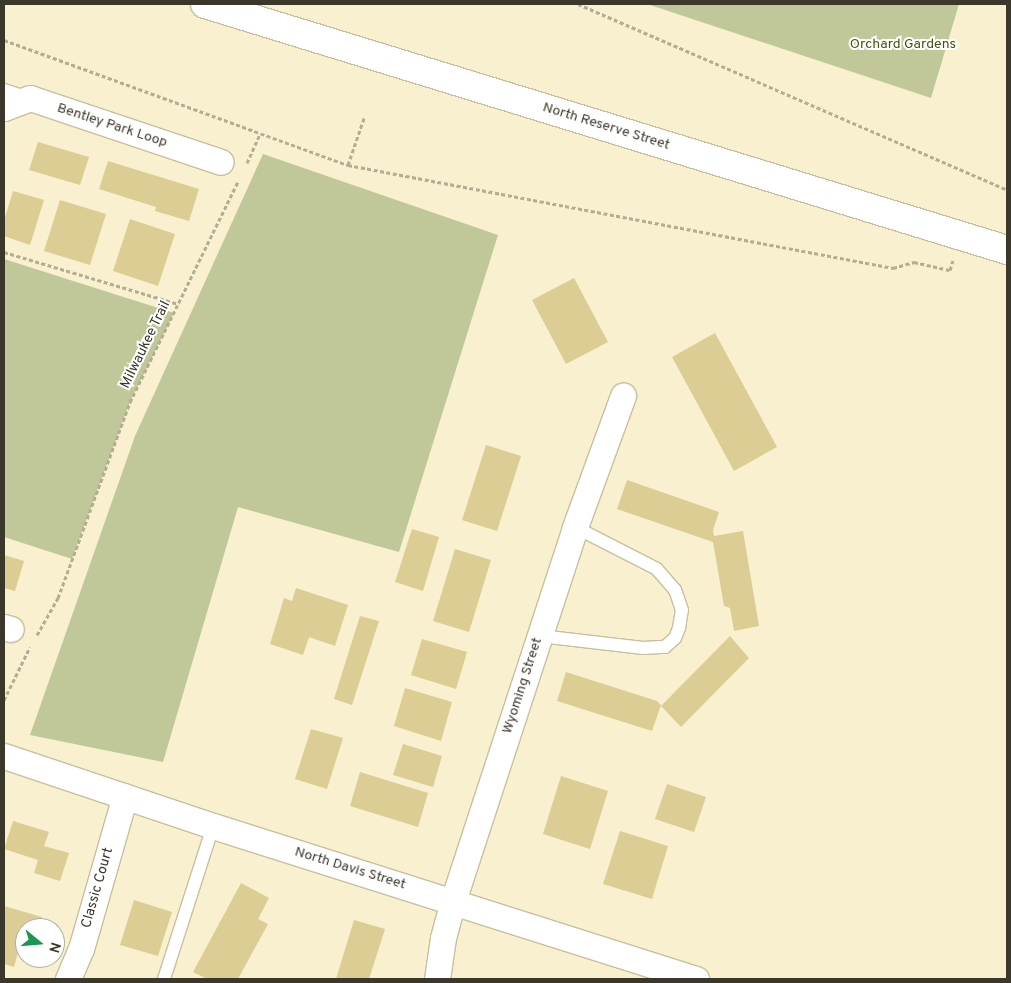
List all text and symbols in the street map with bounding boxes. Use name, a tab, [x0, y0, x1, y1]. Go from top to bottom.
park label: Orchard Gardens	[850, 37, 956, 53]
street label: Bentley Park Loop	[55, 100, 169, 152]
street label: North Reserve Street	[540, 100, 672, 154]
street label: Milwaukee Trail	[117, 298, 175, 392]
street label: Wyoming Street	[500, 636, 546, 736]
street label: North Davis Street	[292, 844, 408, 894]
street label: Classic Court	[78, 846, 118, 930]
north arrow	[15, 918, 65, 968]
text: N	[44, 940, 63, 955]

